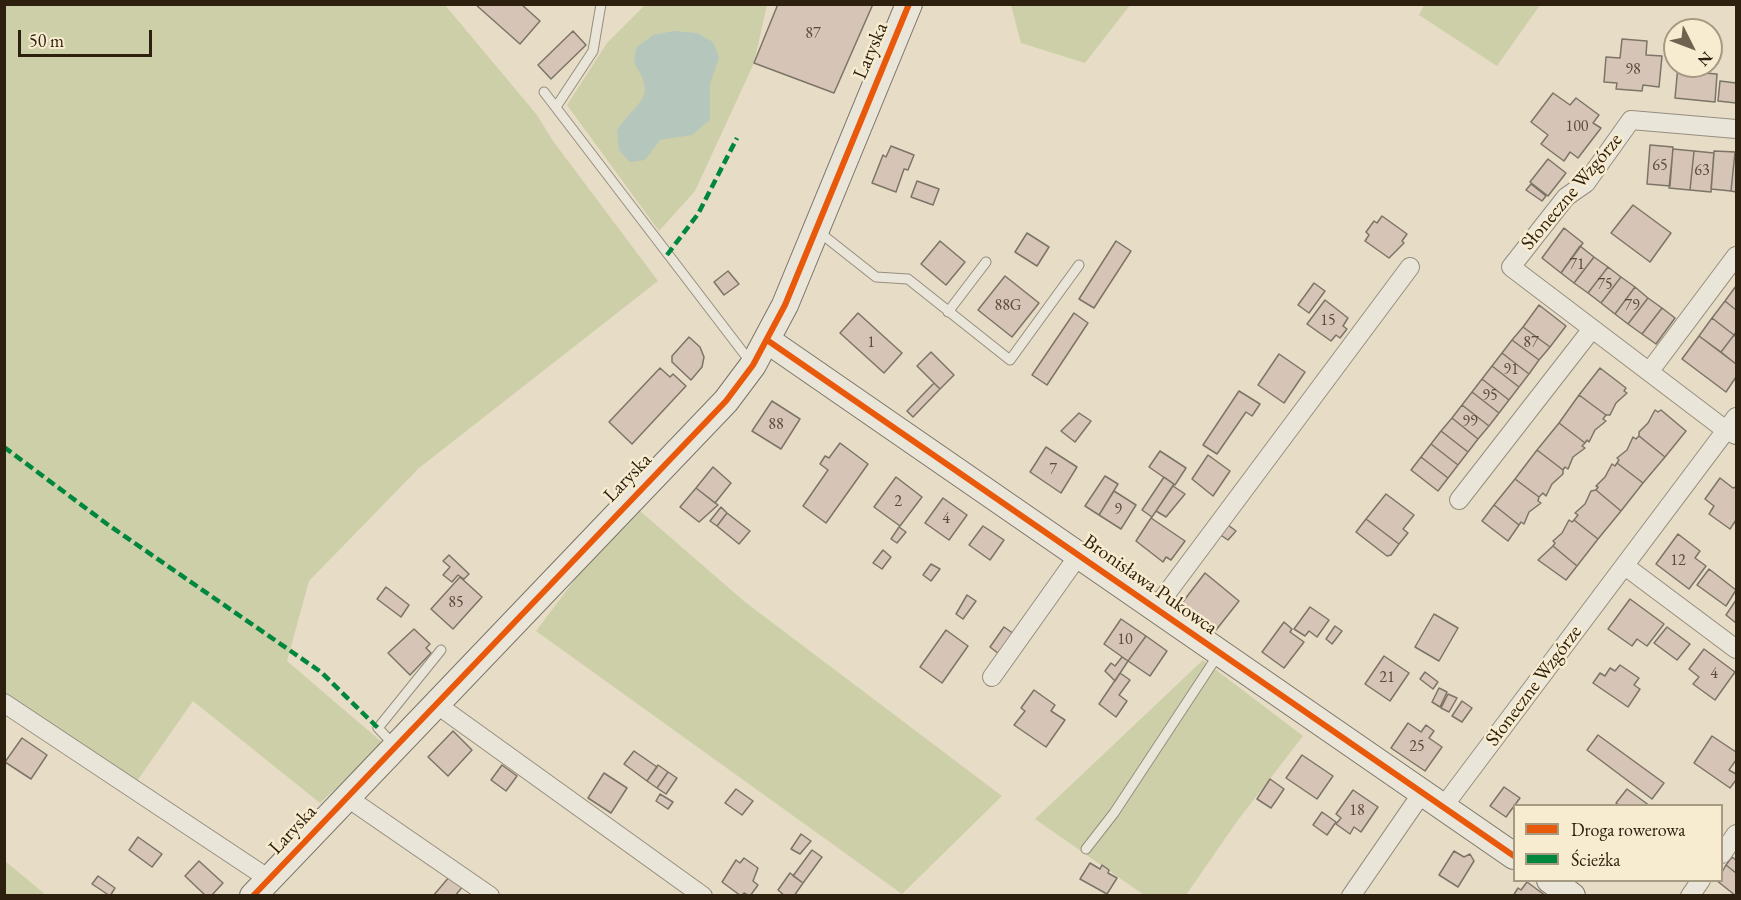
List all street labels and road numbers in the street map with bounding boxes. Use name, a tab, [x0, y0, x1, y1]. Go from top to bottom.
street label: Laryska	[848, 19, 894, 83]
street label: Słoneczne Wzgórze	[1516, 129, 1628, 255]
street label: Laryska	[599, 448, 657, 508]
street label: Bronisława Pukowca	[1078, 530, 1222, 640]
street label: Słoneczne Wzgórze	[1481, 621, 1587, 751]
street label: Laryska	[264, 800, 322, 860]

